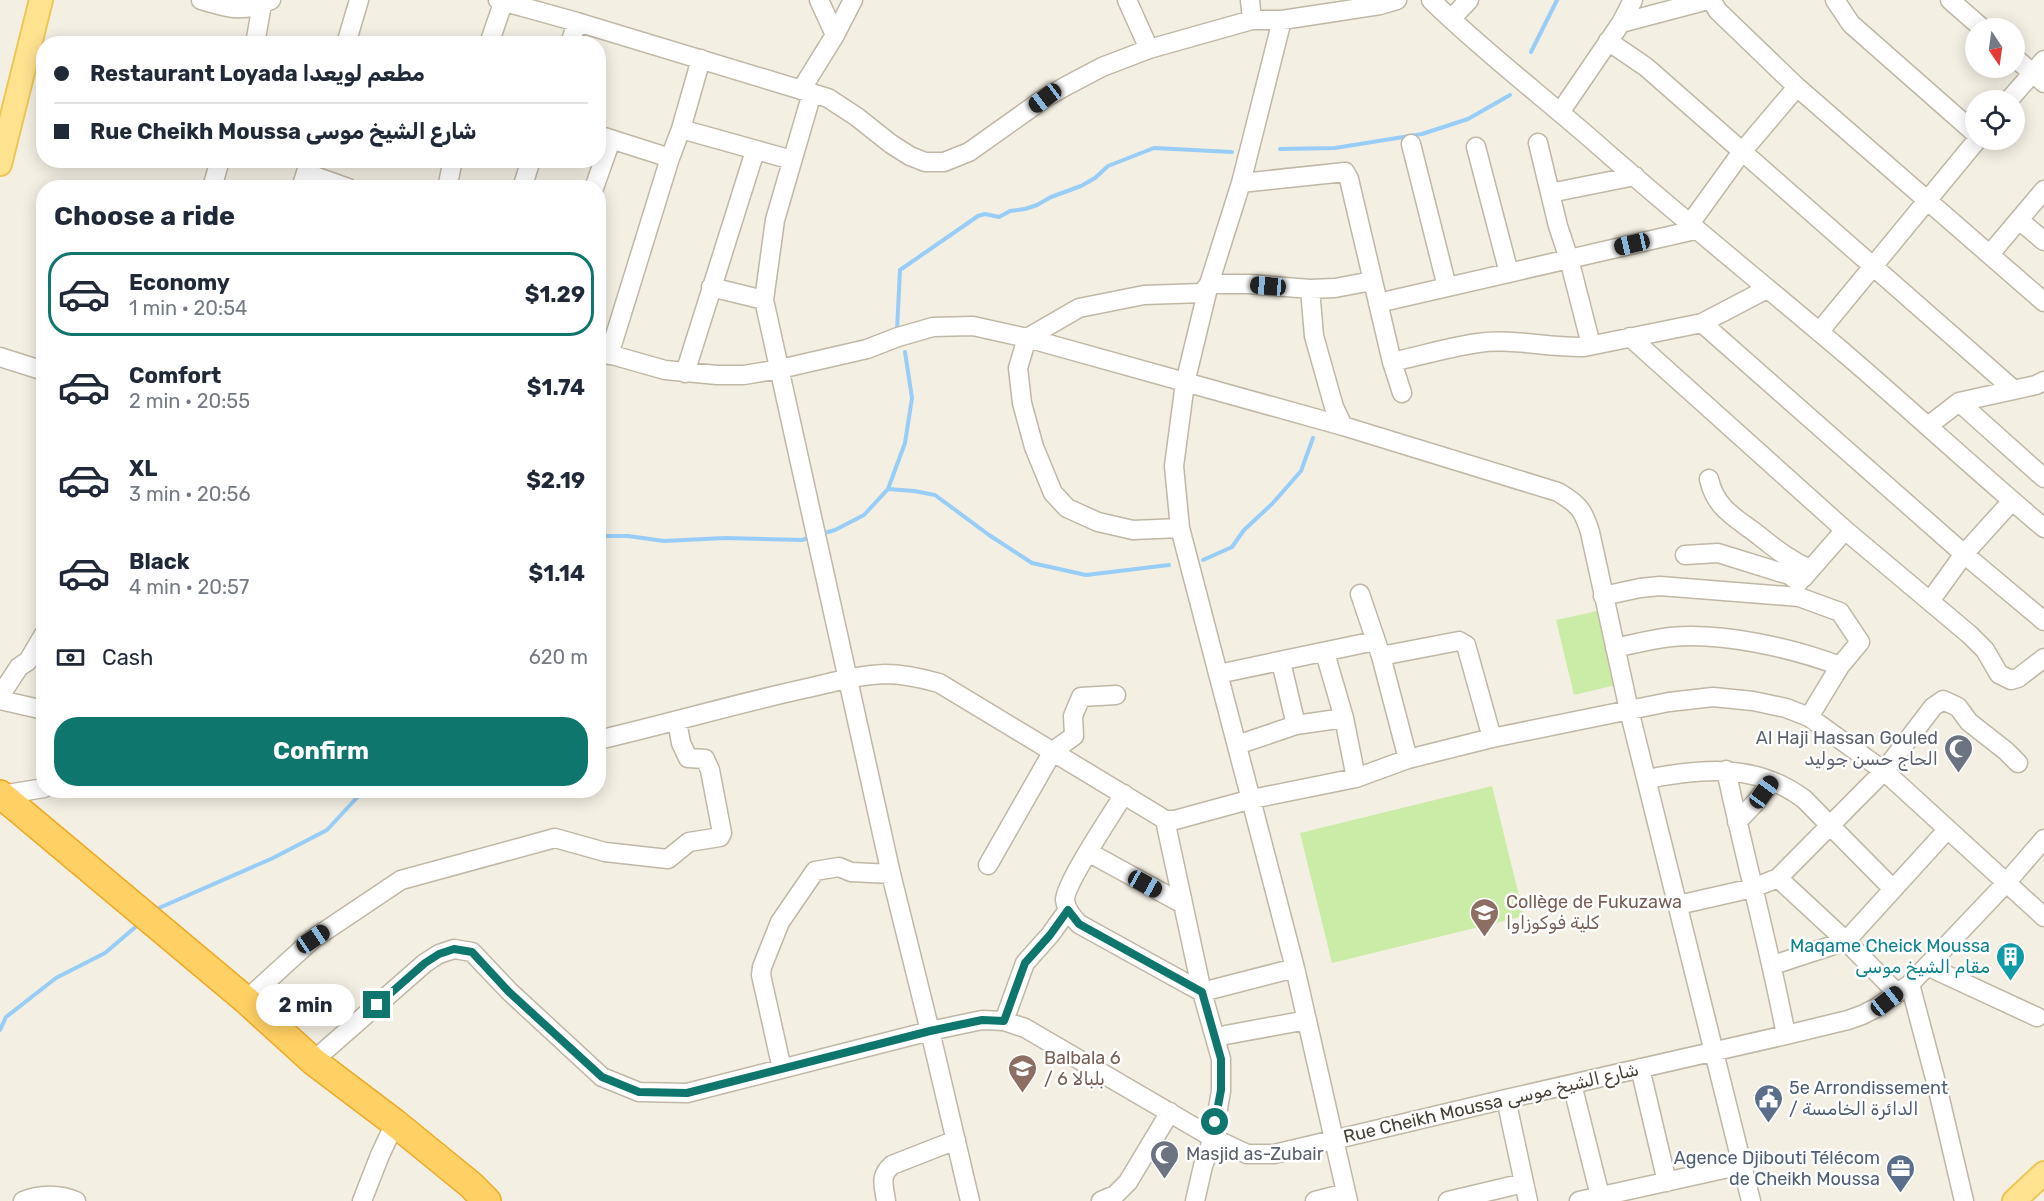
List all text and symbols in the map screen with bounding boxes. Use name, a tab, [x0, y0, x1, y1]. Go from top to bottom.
north arrow	[1965, 18, 2025, 78]
map controls	[1965, 18, 2025, 150]
text: Restaurant Loyada مطعم لويعدا	[90, 60, 425, 87]
car	[1025, 80, 1065, 116]
button: locate	[1965, 90, 2025, 150]
text: Rue Cheikh Moussa شارع الشيخ موسى	[90, 118, 476, 145]
text: Choose a ride	[54, 200, 235, 232]
car	[1612, 231, 1652, 257]
icon: car	[57, 267, 111, 321]
text: Economy	[129, 269, 230, 296]
car	[1249, 275, 1287, 297]
text: $1.29	[525, 281, 585, 308]
text: 1 min · 20:54	[129, 296, 247, 320]
icon: car	[57, 360, 111, 414]
text: Comfort	[129, 362, 221, 389]
text: $1.74	[527, 374, 585, 401]
text: 2 min · 20:55	[129, 389, 250, 413]
icon: car	[57, 453, 111, 507]
text: XL	[129, 455, 157, 482]
text: $2.19	[526, 467, 585, 494]
text: 3 min · 20:56	[129, 482, 251, 506]
icon: car	[57, 546, 111, 600]
text: Black	[129, 548, 190, 575]
text: $1.14	[529, 560, 585, 587]
text: 4 min · 20:57	[129, 575, 249, 599]
icon: cash	[54, 641, 87, 674]
text: Cash	[102, 644, 153, 671]
text: 620 m	[529, 645, 588, 669]
button: Confirm	[54, 717, 588, 786]
place label: Al Haji Hassan Gouled الحاج حسن جوليد	[1756, 727, 1938, 771]
mosque icon: Al Haji Hassan Gouled الحاج حسن جوليد	[1943, 732, 1975, 774]
car	[1746, 772, 1782, 812]
car	[1125, 867, 1165, 901]
place label: Collège de Fukuzawa كلية فوكوزاوا	[1506, 891, 1682, 934]
school or university icon: Collège de Fukuzawa كلية فوكوزاوا	[1469, 896, 1501, 938]
car	[293, 921, 333, 957]
place label: Maqame Cheick Moussa مقام الشيخ موسى	[1790, 935, 1990, 980]
building icon: Maqame Cheick Moussa مقام الشيخ موسى	[1995, 940, 2027, 982]
car	[1867, 983, 1907, 1019]
callout: 2 min	[257, 984, 356, 1026]
route end	[363, 991, 390, 1018]
text: 2 min	[278, 993, 333, 1017]
place label: Balbala 6 / بلبالا 6	[1044, 1047, 1121, 1090]
school or university icon: Balbala 6 / بلبالا 6	[1007, 1052, 1039, 1094]
street label: Rue Cheikh Moussa شارع الشيخ موسى	[1341, 1058, 1641, 1150]
place label: 5e Arrondissement / الدائرة الخامسة	[1789, 1077, 1948, 1120]
public building icon: 5e Arrondissement / الدائرة الخامسة	[1752, 1082, 1784, 1124]
route start	[1201, 1108, 1228, 1135]
mosque icon: Masjid as-Zubair	[1149, 1138, 1181, 1180]
place label: Masjid as-Zubair	[1186, 1143, 1324, 1165]
place label: Agence Djibouti Télécom de Cheikh Moussa	[1674, 1147, 1880, 1190]
office icon: Agence Djibouti Télécom de Cheikh Moussa	[1885, 1152, 1917, 1194]

